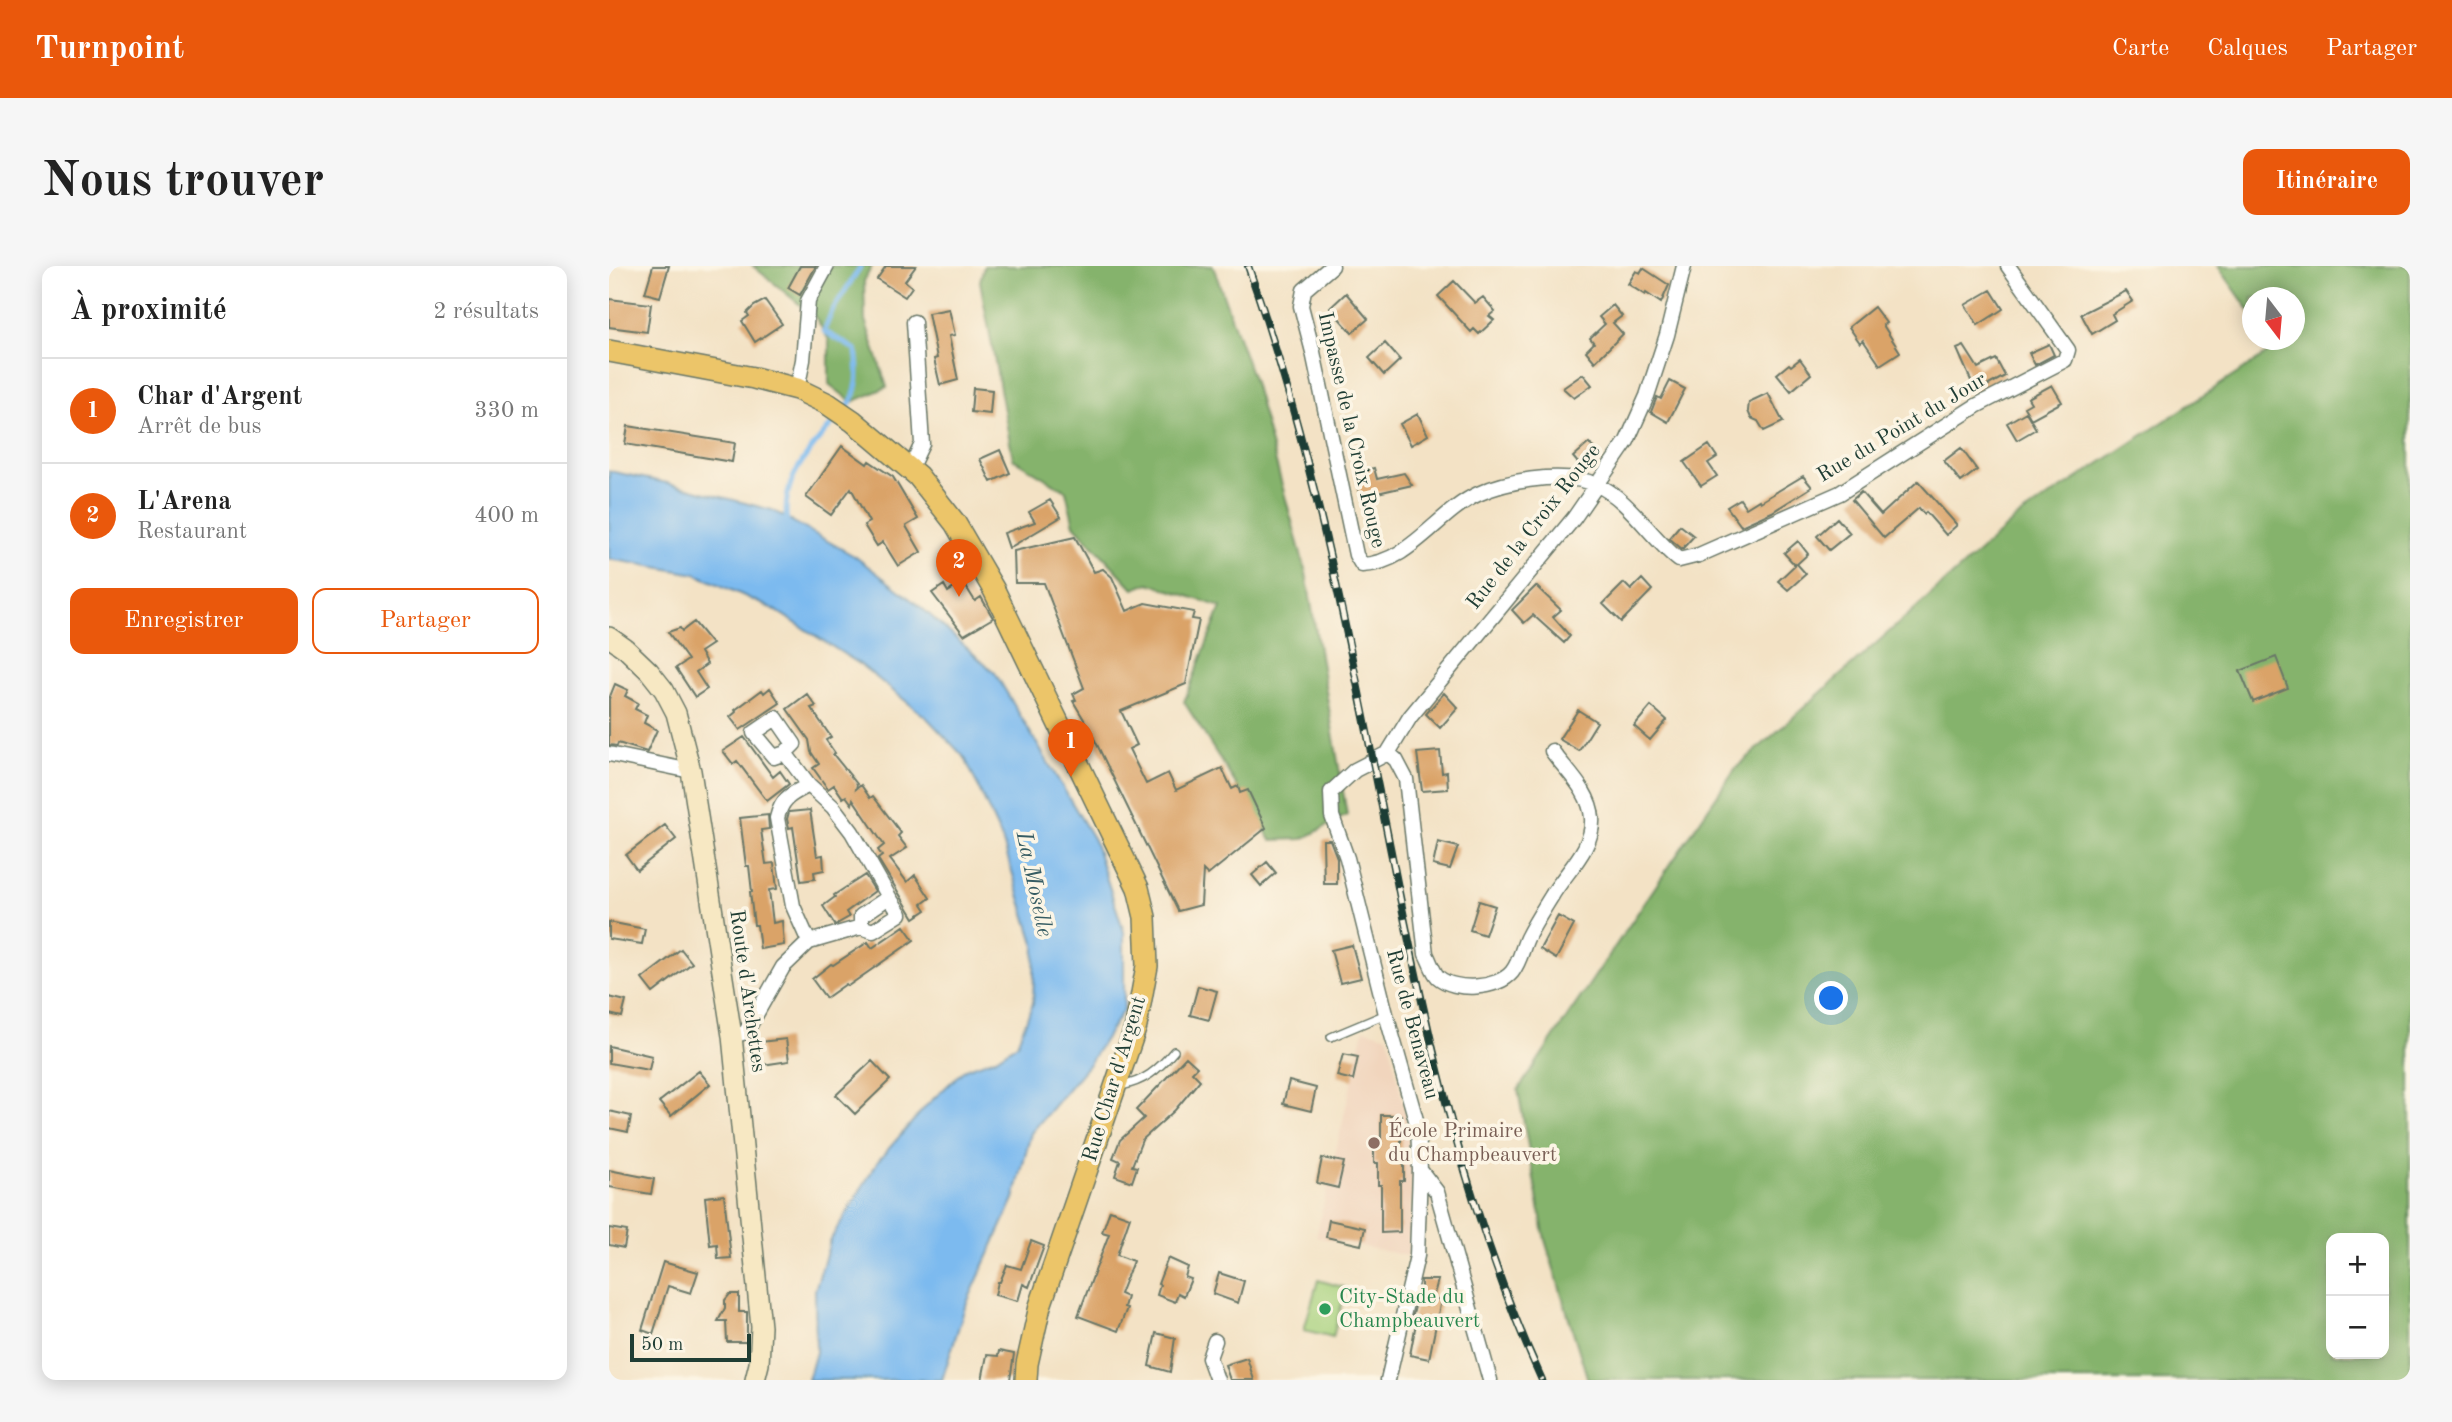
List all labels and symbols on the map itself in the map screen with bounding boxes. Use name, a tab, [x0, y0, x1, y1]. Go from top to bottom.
north arrow	[2242, 287, 2305, 350]
street label: Impasse de la Croix Rouge	[1314, 310, 1388, 550]
street label: Rue du Point du Jour	[1814, 369, 1991, 487]
street label: Rue de la Croix Rouge	[1463, 440, 1605, 614]
pin: 2	[936, 539, 982, 597]
pin: 1	[1048, 719, 1094, 777]
water label: La Moselle	[1011, 828, 1056, 939]
street label: Route d'Archettes	[725, 908, 769, 1074]
street label: Rue de Benaveau	[1382, 946, 1442, 1102]
your location	[1814, 981, 1848, 1015]
street label: Rue Char d'Argent	[1080, 993, 1150, 1165]
place label: École Primaire du Champbeauvert	[1388, 1117, 1557, 1166]
marker: École Primaire du Champbeauvert	[1366, 1135, 1382, 1151]
place label: City-Stade du Champbeauvert	[1339, 1287, 1480, 1332]
marker: City-Stade du Champbeauvert	[1317, 1301, 1333, 1317]
scale bar	[630, 1331, 751, 1363]

